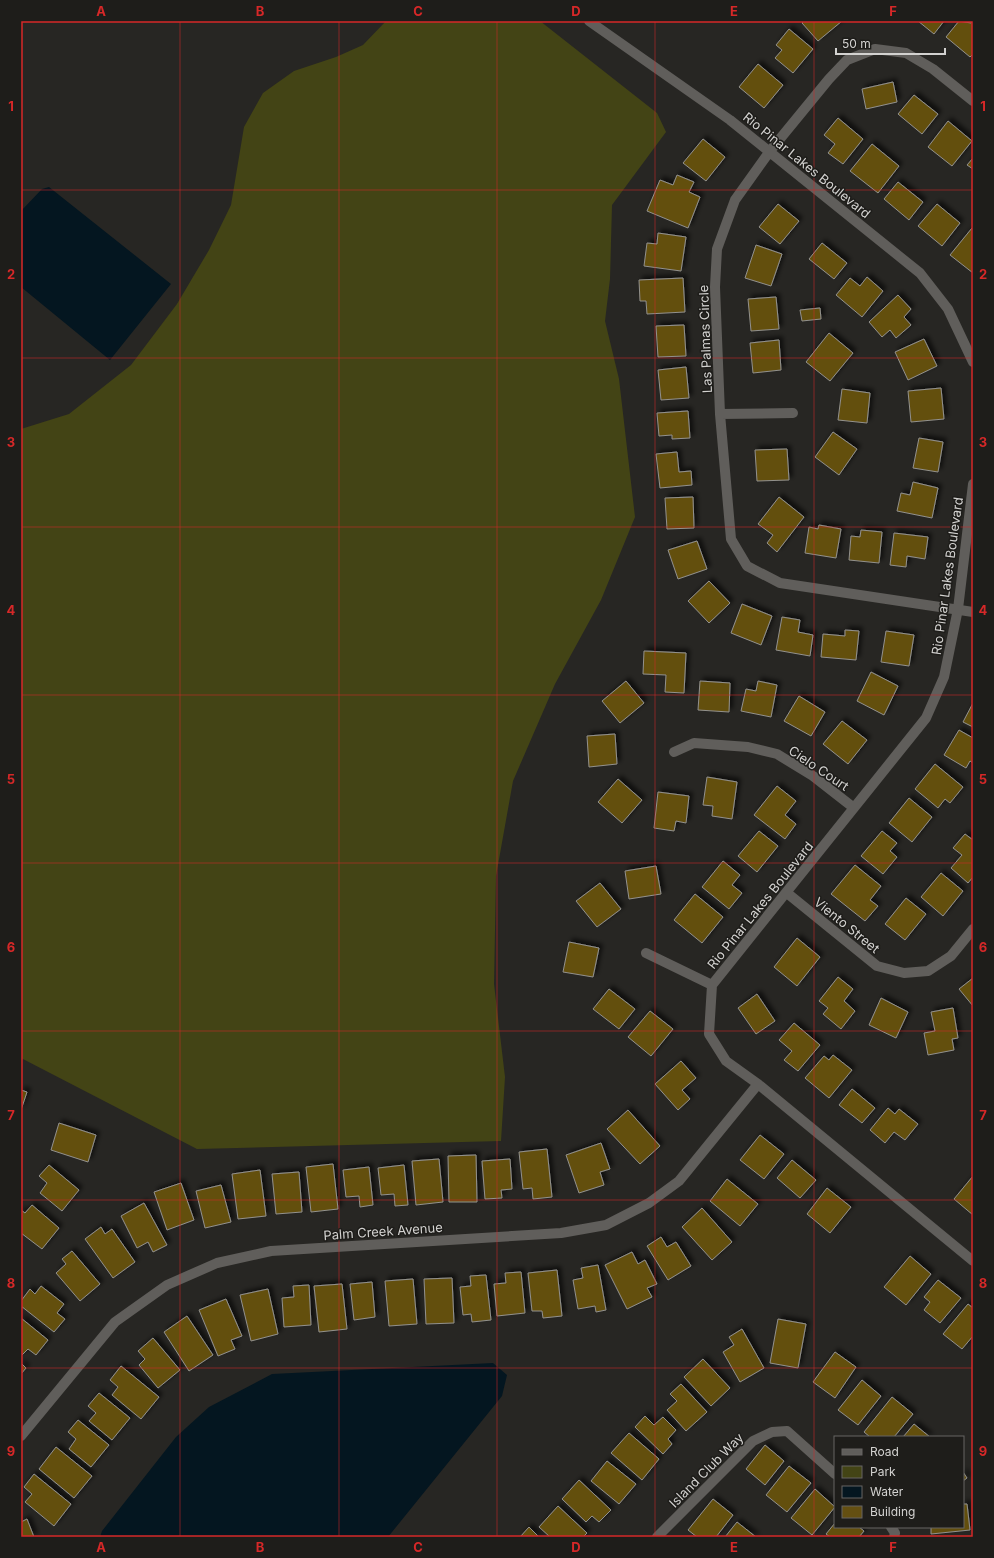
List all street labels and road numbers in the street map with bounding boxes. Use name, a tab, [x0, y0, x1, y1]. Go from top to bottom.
street label: Rio Pinar Lakes Boulevard	[740, 109, 874, 221]
street label: Las Palmas Circle	[695, 284, 715, 394]
street label: Rio Pinar Lakes Boulevard	[928, 496, 966, 656]
street label: Cielo Court	[786, 742, 852, 794]
street label: Rio Pinar Lakes Boulevard	[704, 838, 816, 972]
street label: Viento Street	[811, 894, 883, 956]
street label: Palm Creek Avenue	[323, 1219, 443, 1243]
street label: Island Club Way	[665, 1429, 747, 1511]

